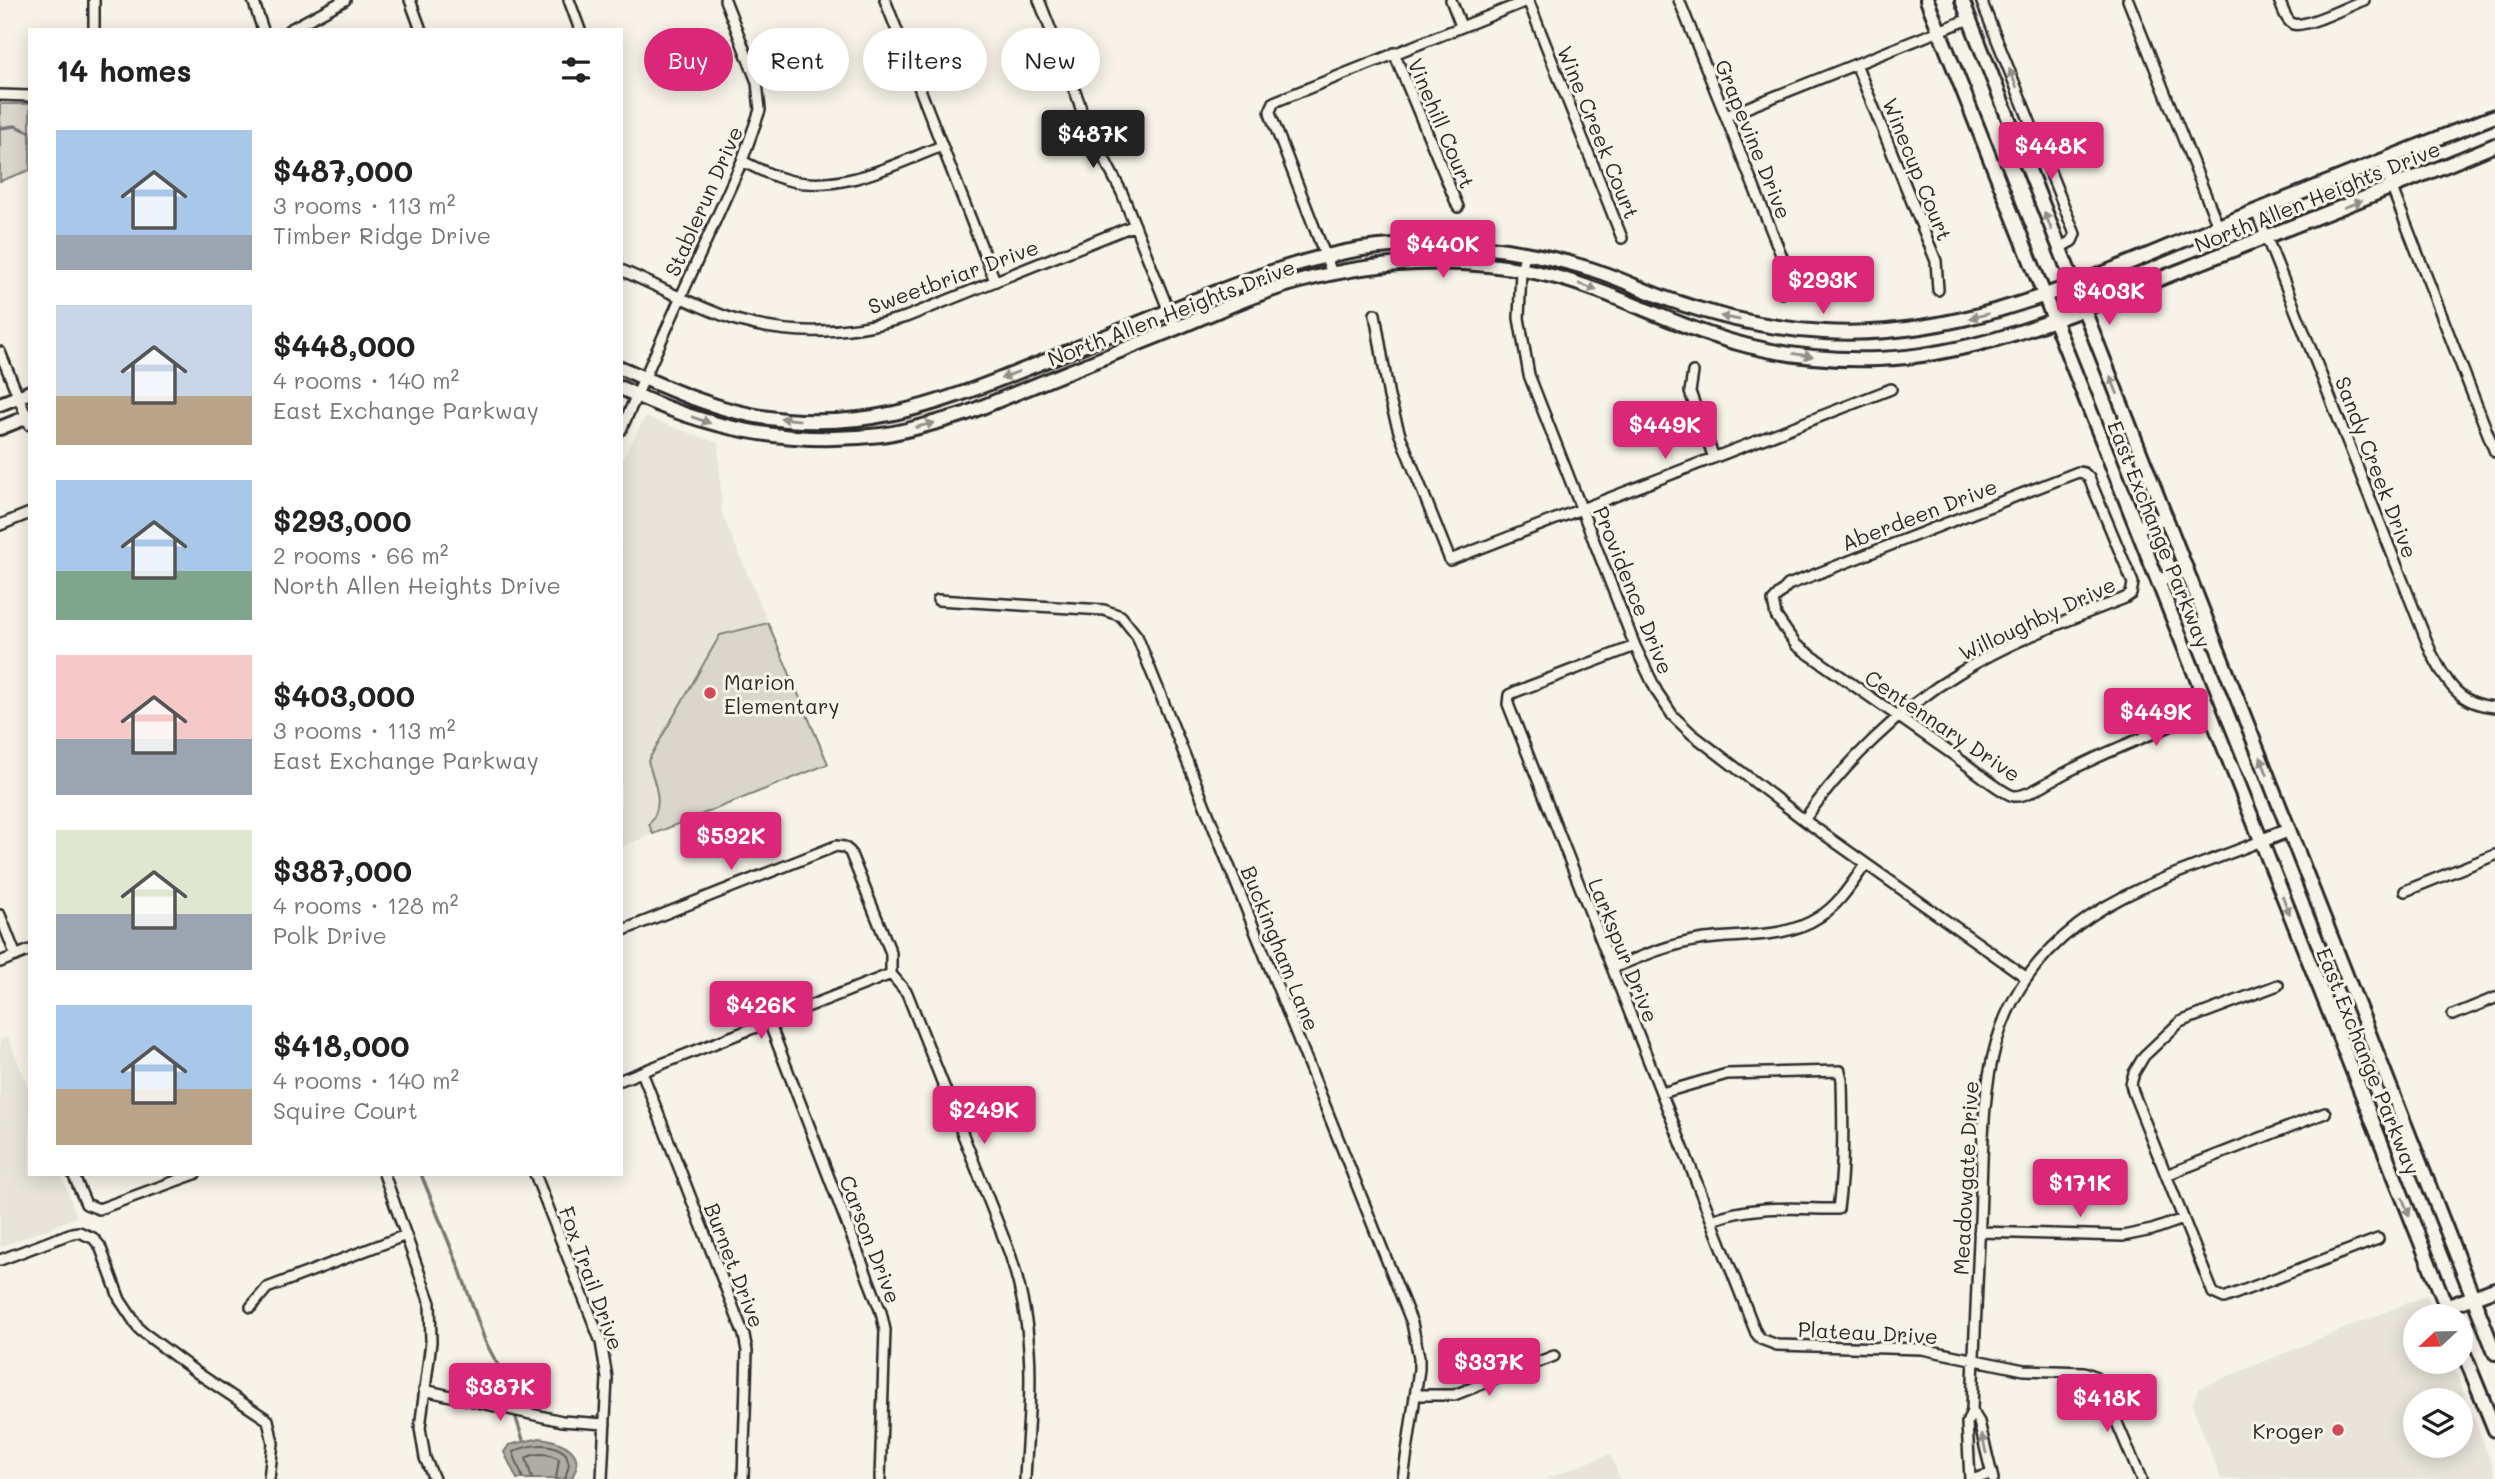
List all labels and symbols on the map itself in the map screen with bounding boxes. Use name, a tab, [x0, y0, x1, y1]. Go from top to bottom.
street label: Wine Creek Court	[1552, 41, 1646, 223]
street label: Vinehill Court	[1402, 54, 1482, 192]
street label: Grapevine Drive	[1710, 55, 1798, 223]
one-way arrow	[2007, 67, 2018, 88]
street label: Winecup Court	[1877, 94, 1959, 244]
pin: $487K	[1044, 110, 1142, 170]
street label: Stablerun Drive	[658, 122, 748, 280]
pin: $448K	[2002, 122, 2100, 182]
street label: North Allen Heights Drive	[2190, 134, 2444, 258]
one-way arrow	[2342, 198, 2363, 209]
one-way arrow	[2043, 211, 2054, 232]
pin: $440K	[1394, 220, 1492, 280]
street label: Sweetbriar Drive	[864, 233, 1042, 319]
street label: North Allen Heights Drive	[1043, 252, 1299, 372]
pin: $293K	[1774, 256, 1872, 316]
pin: $403K	[2060, 268, 2158, 327]
one-way arrow	[1577, 282, 1598, 292]
one-way arrow	[1968, 311, 1990, 322]
one-way arrow	[1719, 312, 1741, 323]
one-way arrow	[1793, 350, 1815, 361]
one-way arrow	[1000, 369, 1021, 380]
street label: Sandy Creek Drive	[2330, 372, 2424, 562]
one-way arrow	[2108, 374, 2119, 395]
pin: $449K	[1616, 402, 1714, 461]
one-way arrow	[779, 414, 801, 425]
one-way arrow	[691, 415, 712, 426]
street label: East Exchange Parkway	[2102, 416, 2218, 652]
one-way arrow	[915, 419, 937, 430]
street label: Aberdeen Drive	[1837, 472, 2001, 556]
street label: Providence Drive	[1588, 502, 1680, 678]
street label: Willoughby Drive	[1954, 570, 2120, 666]
street label: Centennary Drive	[1860, 663, 2026, 787]
place label: Marion Elementary	[724, 668, 840, 719]
marker: Marion Elementary	[702, 685, 718, 701]
pin: $449K	[2107, 688, 2205, 748]
one-way arrow	[2258, 756, 2269, 777]
pin: $592K	[682, 812, 780, 872]
street label: Buckingham Lane	[1236, 862, 1326, 1034]
street label: Larkspur Drive	[1583, 874, 1665, 1026]
one-way arrow	[2281, 894, 2292, 915]
street label: East Exchange Parkway	[2311, 943, 2427, 1179]
pin: $426K	[712, 982, 810, 1041]
street label: Meadowgate Drive	[1946, 1080, 1984, 1276]
pin: $249K	[935, 1086, 1033, 1146]
pin: $171K	[2031, 1160, 2129, 1219]
street label: Carson Drive	[834, 1171, 908, 1307]
one-way arrow	[2401, 1197, 2412, 1218]
street label: Burnet Drive	[699, 1199, 771, 1331]
street label: Fox Trail Drive	[554, 1203, 630, 1353]
north arrow	[2403, 1304, 2473, 1374]
street label: Plateau Drive	[1797, 1315, 1939, 1349]
pin: $337K	[1440, 1338, 1538, 1398]
pin: $387K	[451, 1364, 549, 1423]
pin: $418K	[2058, 1374, 2156, 1434]
place label: Kroger	[2253, 1417, 2324, 1444]
marker: Kroger	[2330, 1422, 2346, 1438]
one-way arrow	[1978, 1433, 1989, 1455]

